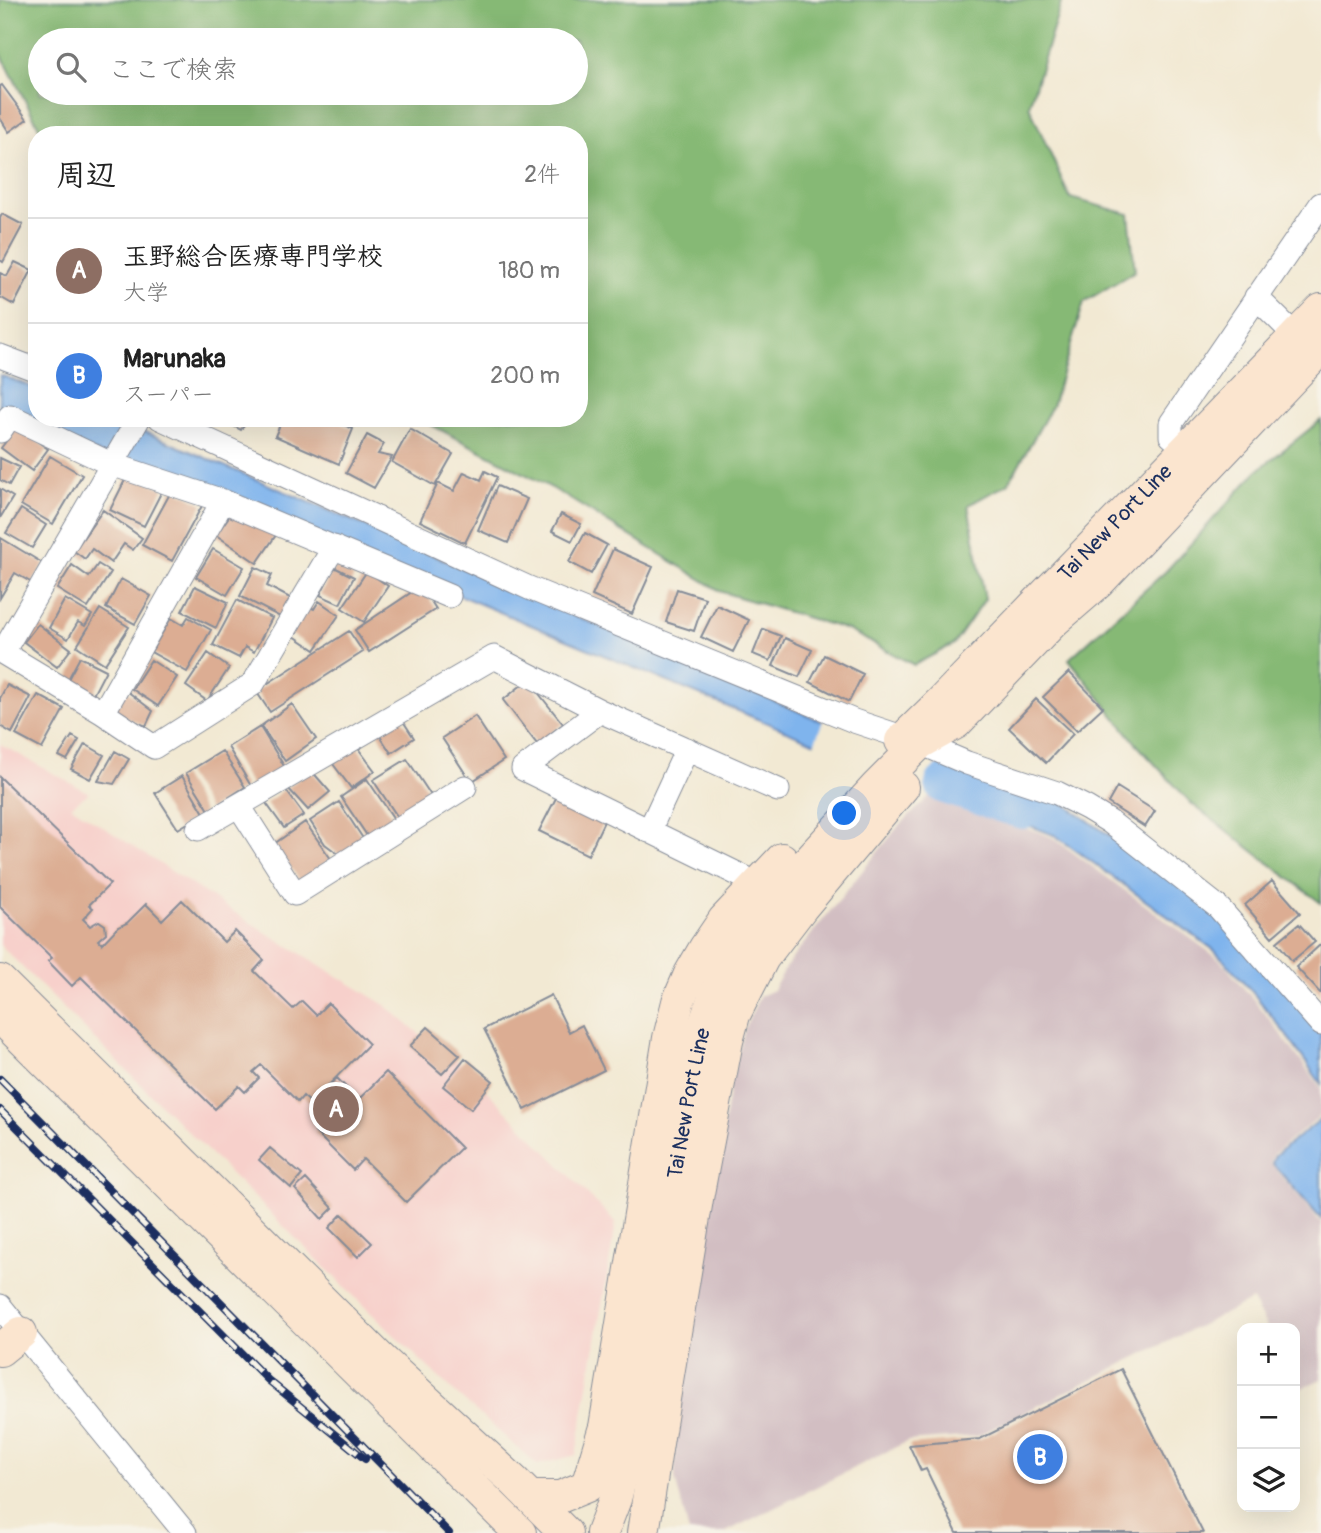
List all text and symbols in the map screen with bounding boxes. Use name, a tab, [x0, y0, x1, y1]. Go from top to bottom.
search box	[28, 28, 588, 105]
icon: search	[52, 48, 90, 86]
text: ここで検索	[108, 54, 238, 86]
text: 周辺	[56, 157, 116, 194]
text: 2件	[524, 160, 560, 189]
text: 玉野総合医療専門学校	[123, 241, 383, 273]
text: A	[72, 256, 86, 285]
text: 180 m	[498, 256, 560, 285]
text: 大学	[123, 278, 169, 307]
text: Marunaka	[123, 343, 226, 375]
text: B	[72, 361, 86, 390]
text: 200 m	[490, 361, 560, 390]
text: スーパー	[123, 380, 214, 409]
street label: Tai New Port Line	[1052, 458, 1178, 587]
your location	[827, 796, 861, 830]
street label: Tai New Port Line	[661, 1025, 716, 1181]
pin: A	[313, 1083, 359, 1135]
map controls	[1237, 1323, 1300, 1512]
button: +	[1237, 1323, 1300, 1386]
button: −	[1237, 1386, 1300, 1449]
pin: B	[1017, 1431, 1063, 1483]
button: layers	[1237, 1449, 1300, 1512]

